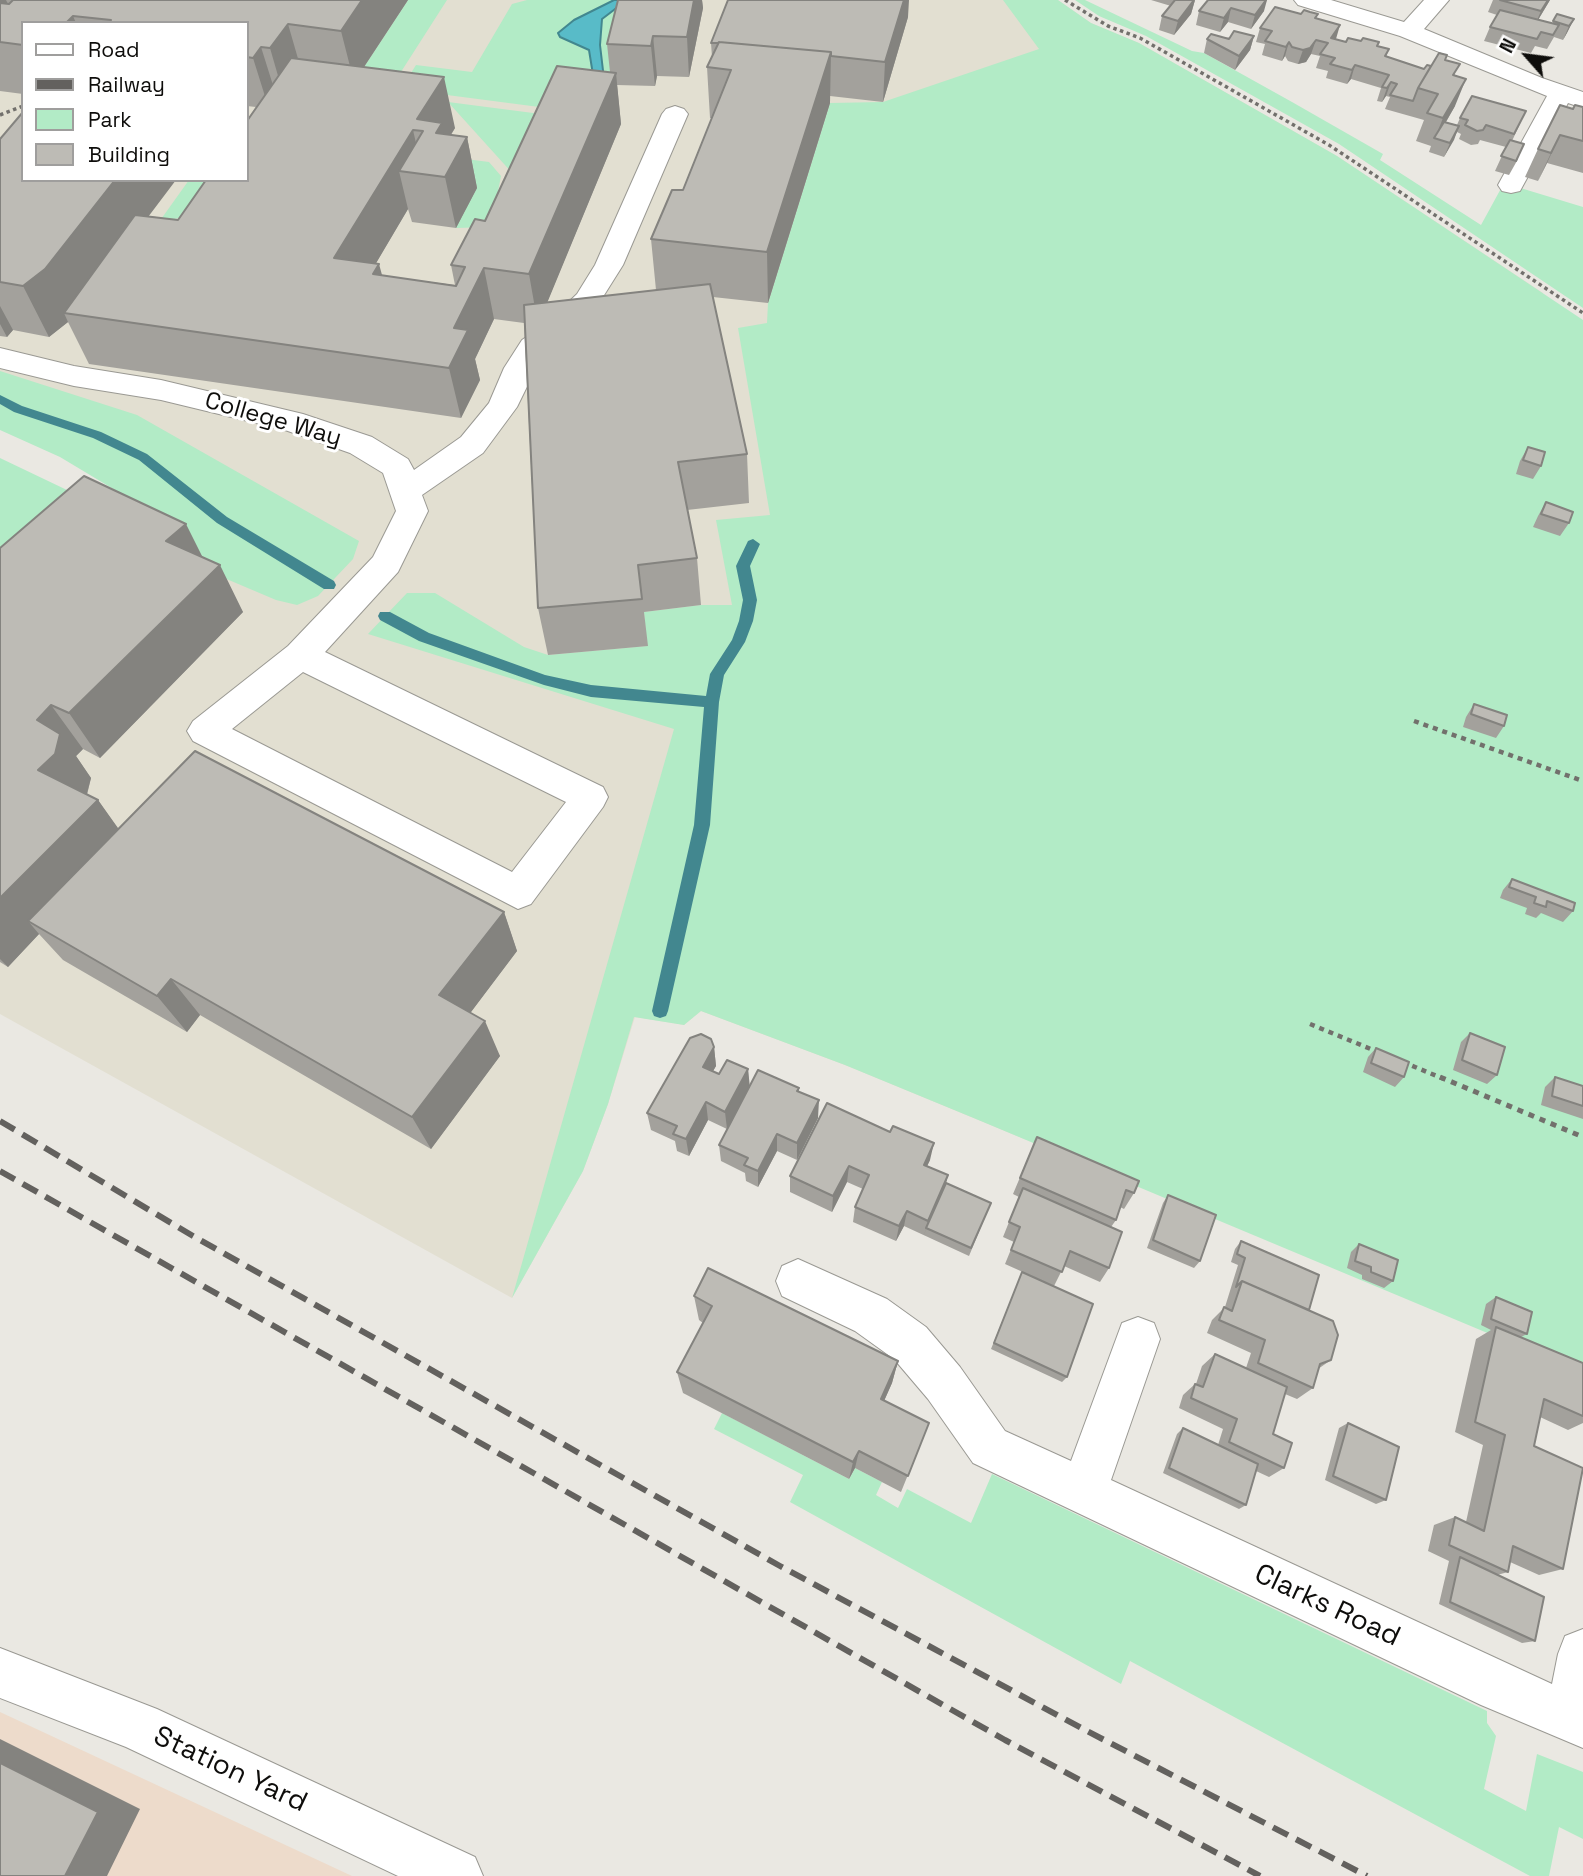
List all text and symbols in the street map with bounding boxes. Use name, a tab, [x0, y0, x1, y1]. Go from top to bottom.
legend	[21, 21, 248, 182]
north arrow	[1492, 21, 1562, 91]
text: N	[1494, 34, 1522, 57]
text: Road	[88, 36, 140, 63]
text: Railway	[88, 71, 165, 98]
text: Park	[88, 106, 132, 133]
text: Building	[88, 141, 170, 168]
street label: College Way	[201, 387, 345, 453]
street label: Clarks Road	[1249, 1558, 1405, 1654]
street label: Station Yard	[148, 1720, 312, 1820]

